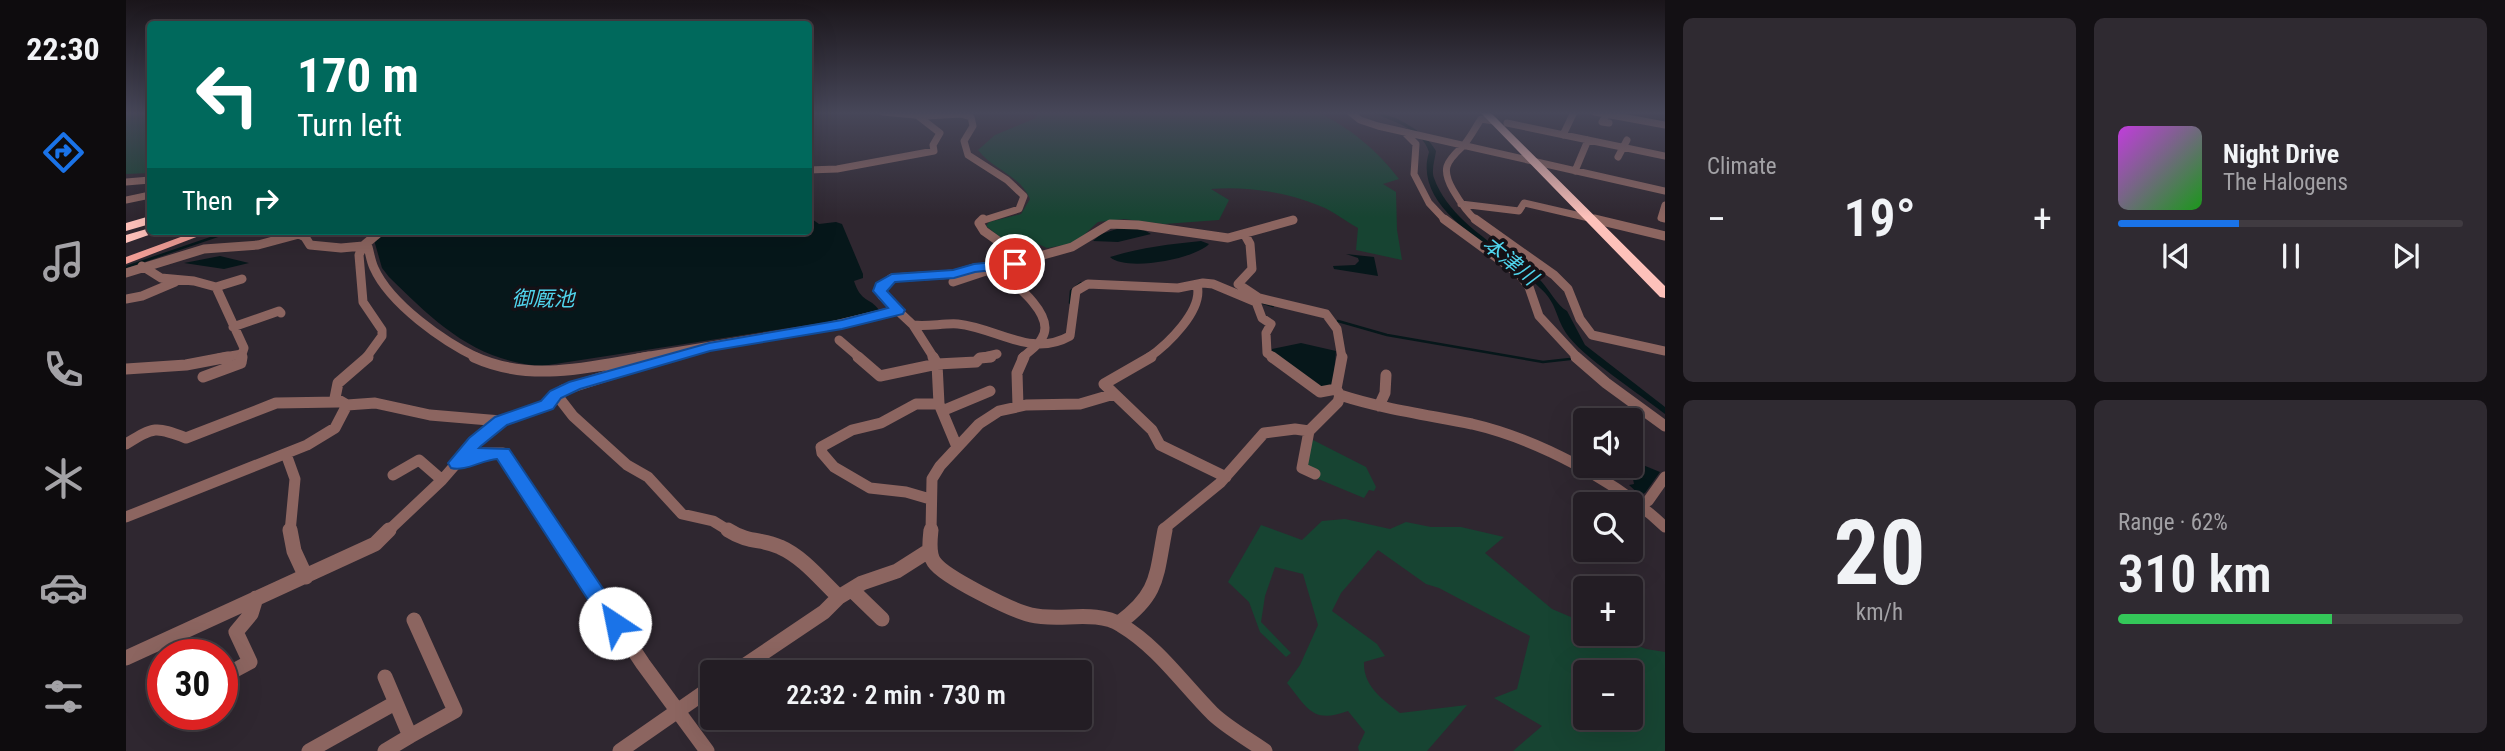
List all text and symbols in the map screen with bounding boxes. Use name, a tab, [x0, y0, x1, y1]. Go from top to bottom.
text: 22:30	[26, 30, 100, 68]
text: 170 m	[297, 47, 419, 104]
icon: left	[182, 49, 273, 140]
text: Turn left	[297, 106, 402, 144]
icon: directions	[39, 128, 88, 177]
text: Night Drive	[2223, 139, 2339, 169]
text: Climate	[1707, 153, 1777, 180]
text: The Halogens	[2223, 169, 2348, 196]
icon: right	[247, 182, 285, 220]
text: Then	[182, 186, 233, 216]
text: 19°	[1843, 188, 1916, 249]
text: −	[1707, 197, 1726, 241]
text: +	[2033, 197, 2052, 241]
water label: 本津川	[1478, 232, 1544, 291]
pin	[985, 234, 1045, 294]
icon: music	[39, 237, 88, 286]
icon: previous	[2157, 237, 2195, 275]
icon: pause	[2272, 237, 2310, 275]
icon: next	[2387, 237, 2425, 275]
icon: arrive	[996, 245, 1034, 283]
water label: 御厩池	[512, 287, 576, 311]
icon: phone	[39, 345, 88, 394]
map controls	[1573, 408, 1643, 730]
button: sound	[1573, 408, 1643, 478]
icon: climate	[39, 454, 88, 503]
button: search	[1573, 492, 1643, 562]
text: 20	[1834, 500, 1925, 606]
text: Range · 62%	[2118, 509, 2228, 536]
text: 310 km	[2118, 544, 2272, 605]
icon: car	[39, 563, 88, 612]
button: +	[1573, 576, 1643, 646]
position arrow	[578, 586, 652, 660]
text: km/h	[1856, 599, 1903, 626]
speed limit sign: 30	[147, 639, 238, 730]
button: −	[1573, 660, 1643, 730]
icon: filters	[39, 672, 88, 721]
text: 22:32 · 2 min · 730 m	[786, 680, 1006, 710]

